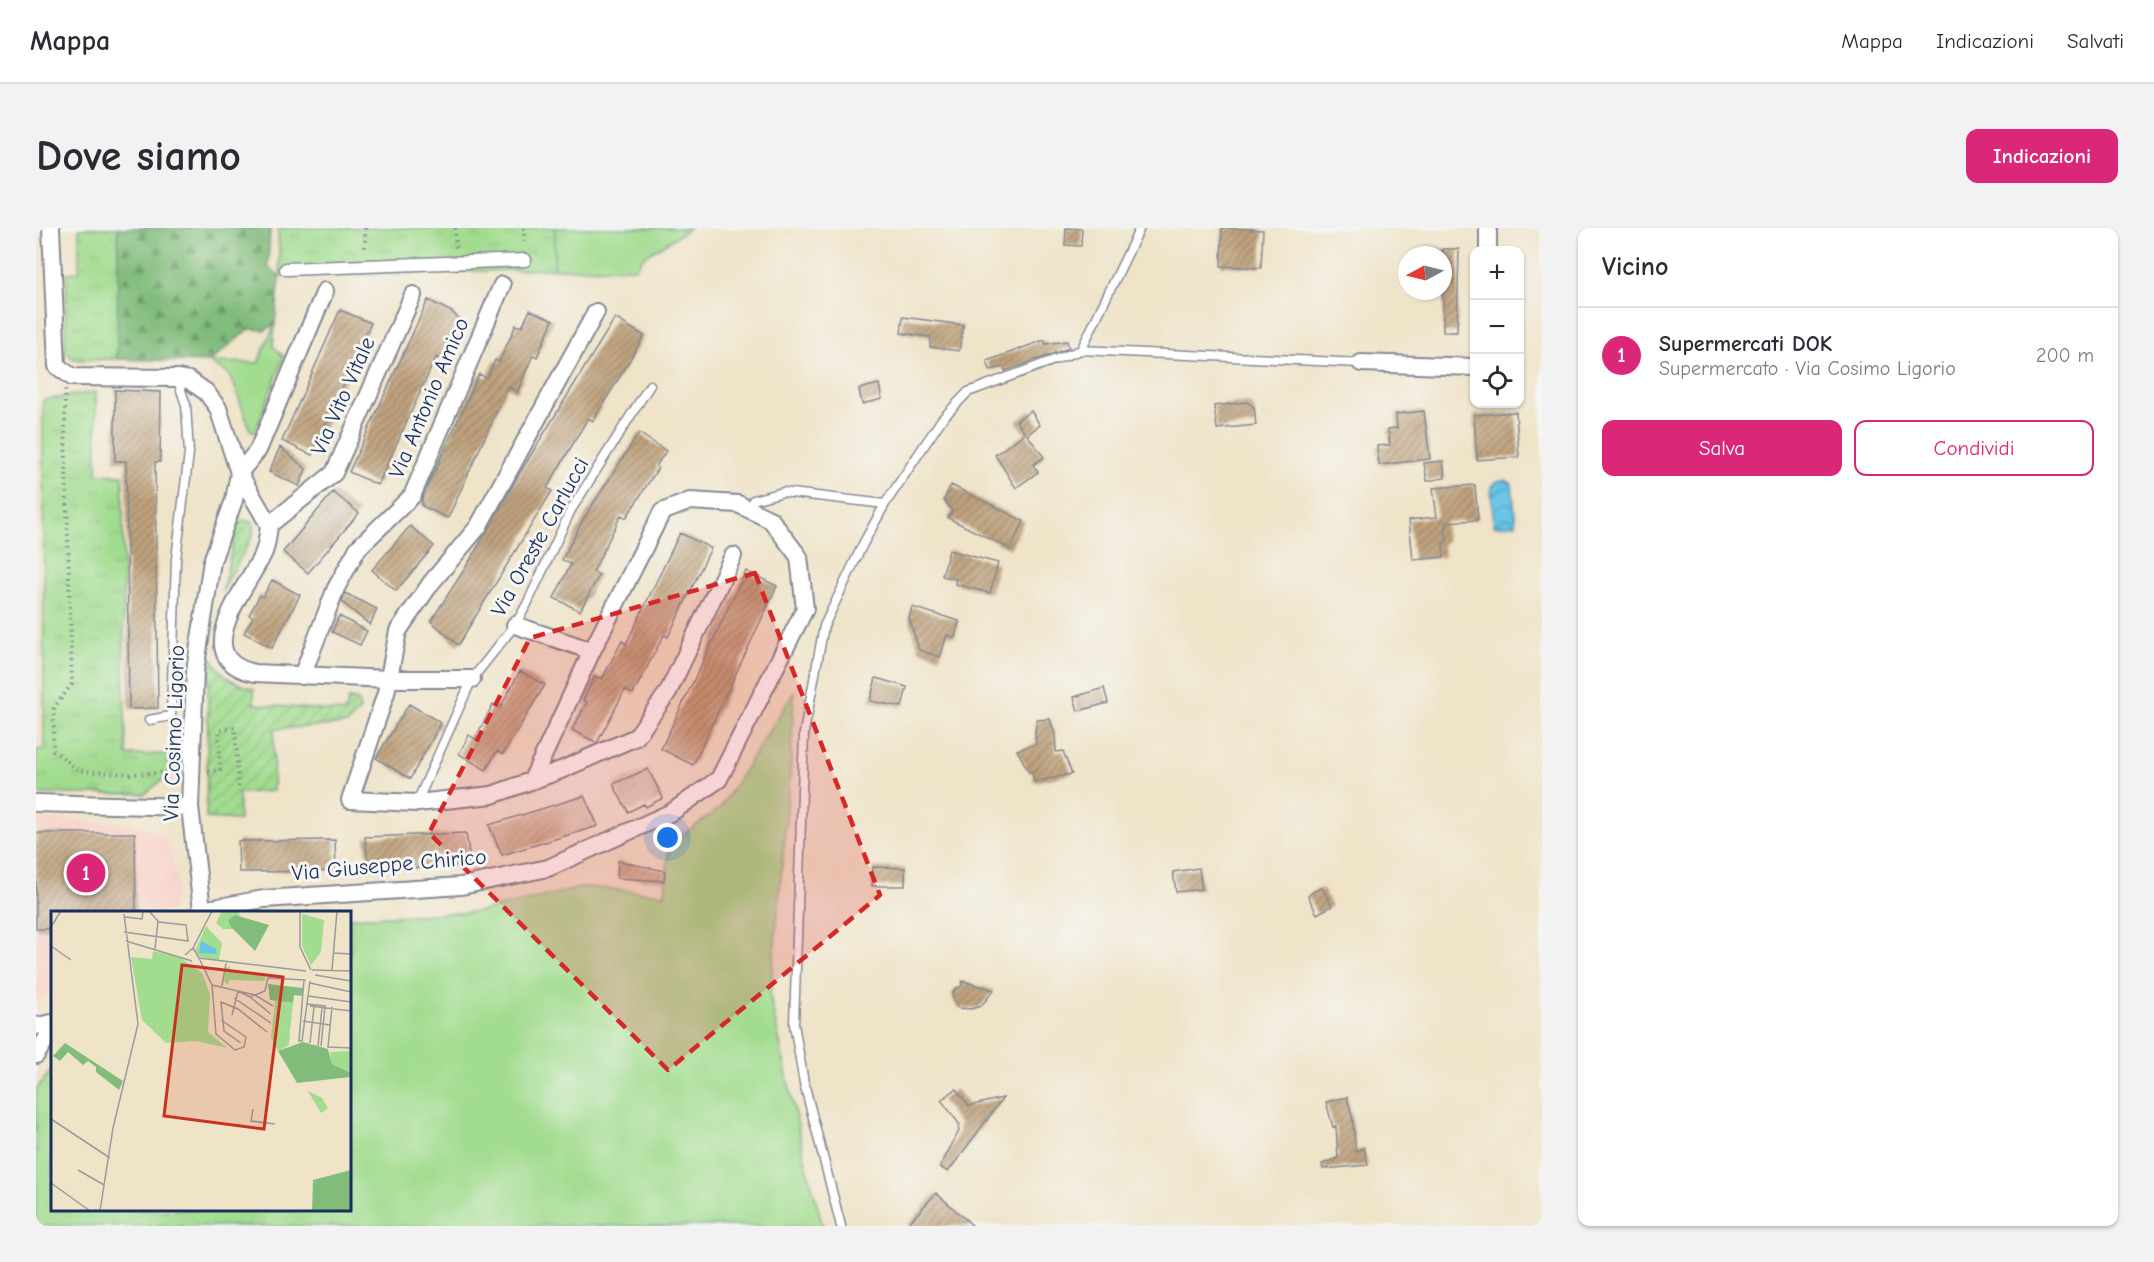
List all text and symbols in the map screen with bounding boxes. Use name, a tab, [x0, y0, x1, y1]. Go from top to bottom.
text: Mappa	[30, 25, 110, 57]
text: Mappa	[1841, 29, 1903, 53]
text: Indicazioni	[1936, 29, 2034, 53]
text: Salvati	[2067, 29, 2124, 53]
button: Indicazioni	[1966, 129, 2118, 183]
text: Dove siamo	[36, 132, 241, 181]
north arrow	[1398, 246, 1452, 300]
map controls	[1470, 246, 1524, 408]
button: +	[1470, 246, 1524, 300]
text: Vicino	[1602, 252, 1668, 282]
button: −	[1470, 300, 1524, 354]
street label: Via Antonio Amico	[383, 314, 475, 482]
text: Supermercati DOK	[1659, 331, 1832, 357]
street label: Via Vito Vitale	[305, 333, 381, 459]
text: 1	[1618, 344, 1625, 367]
text: 200 m	[2036, 344, 2094, 367]
button: locate	[1470, 354, 1524, 408]
text: Supermercato · Via Cosimo Ligorio	[1659, 357, 1956, 380]
button: Salva	[1602, 420, 1842, 476]
button: Condividi	[1854, 420, 2094, 476]
street label: Via Oreste Carlucci	[485, 453, 595, 621]
street label: Via Cosimo Ligorio	[158, 644, 190, 822]
your location	[653, 823, 682, 852]
street label: Via Giuseppe Chirico	[290, 844, 488, 886]
pin: 1	[67, 850, 106, 896]
inset map	[51, 911, 351, 1211]

